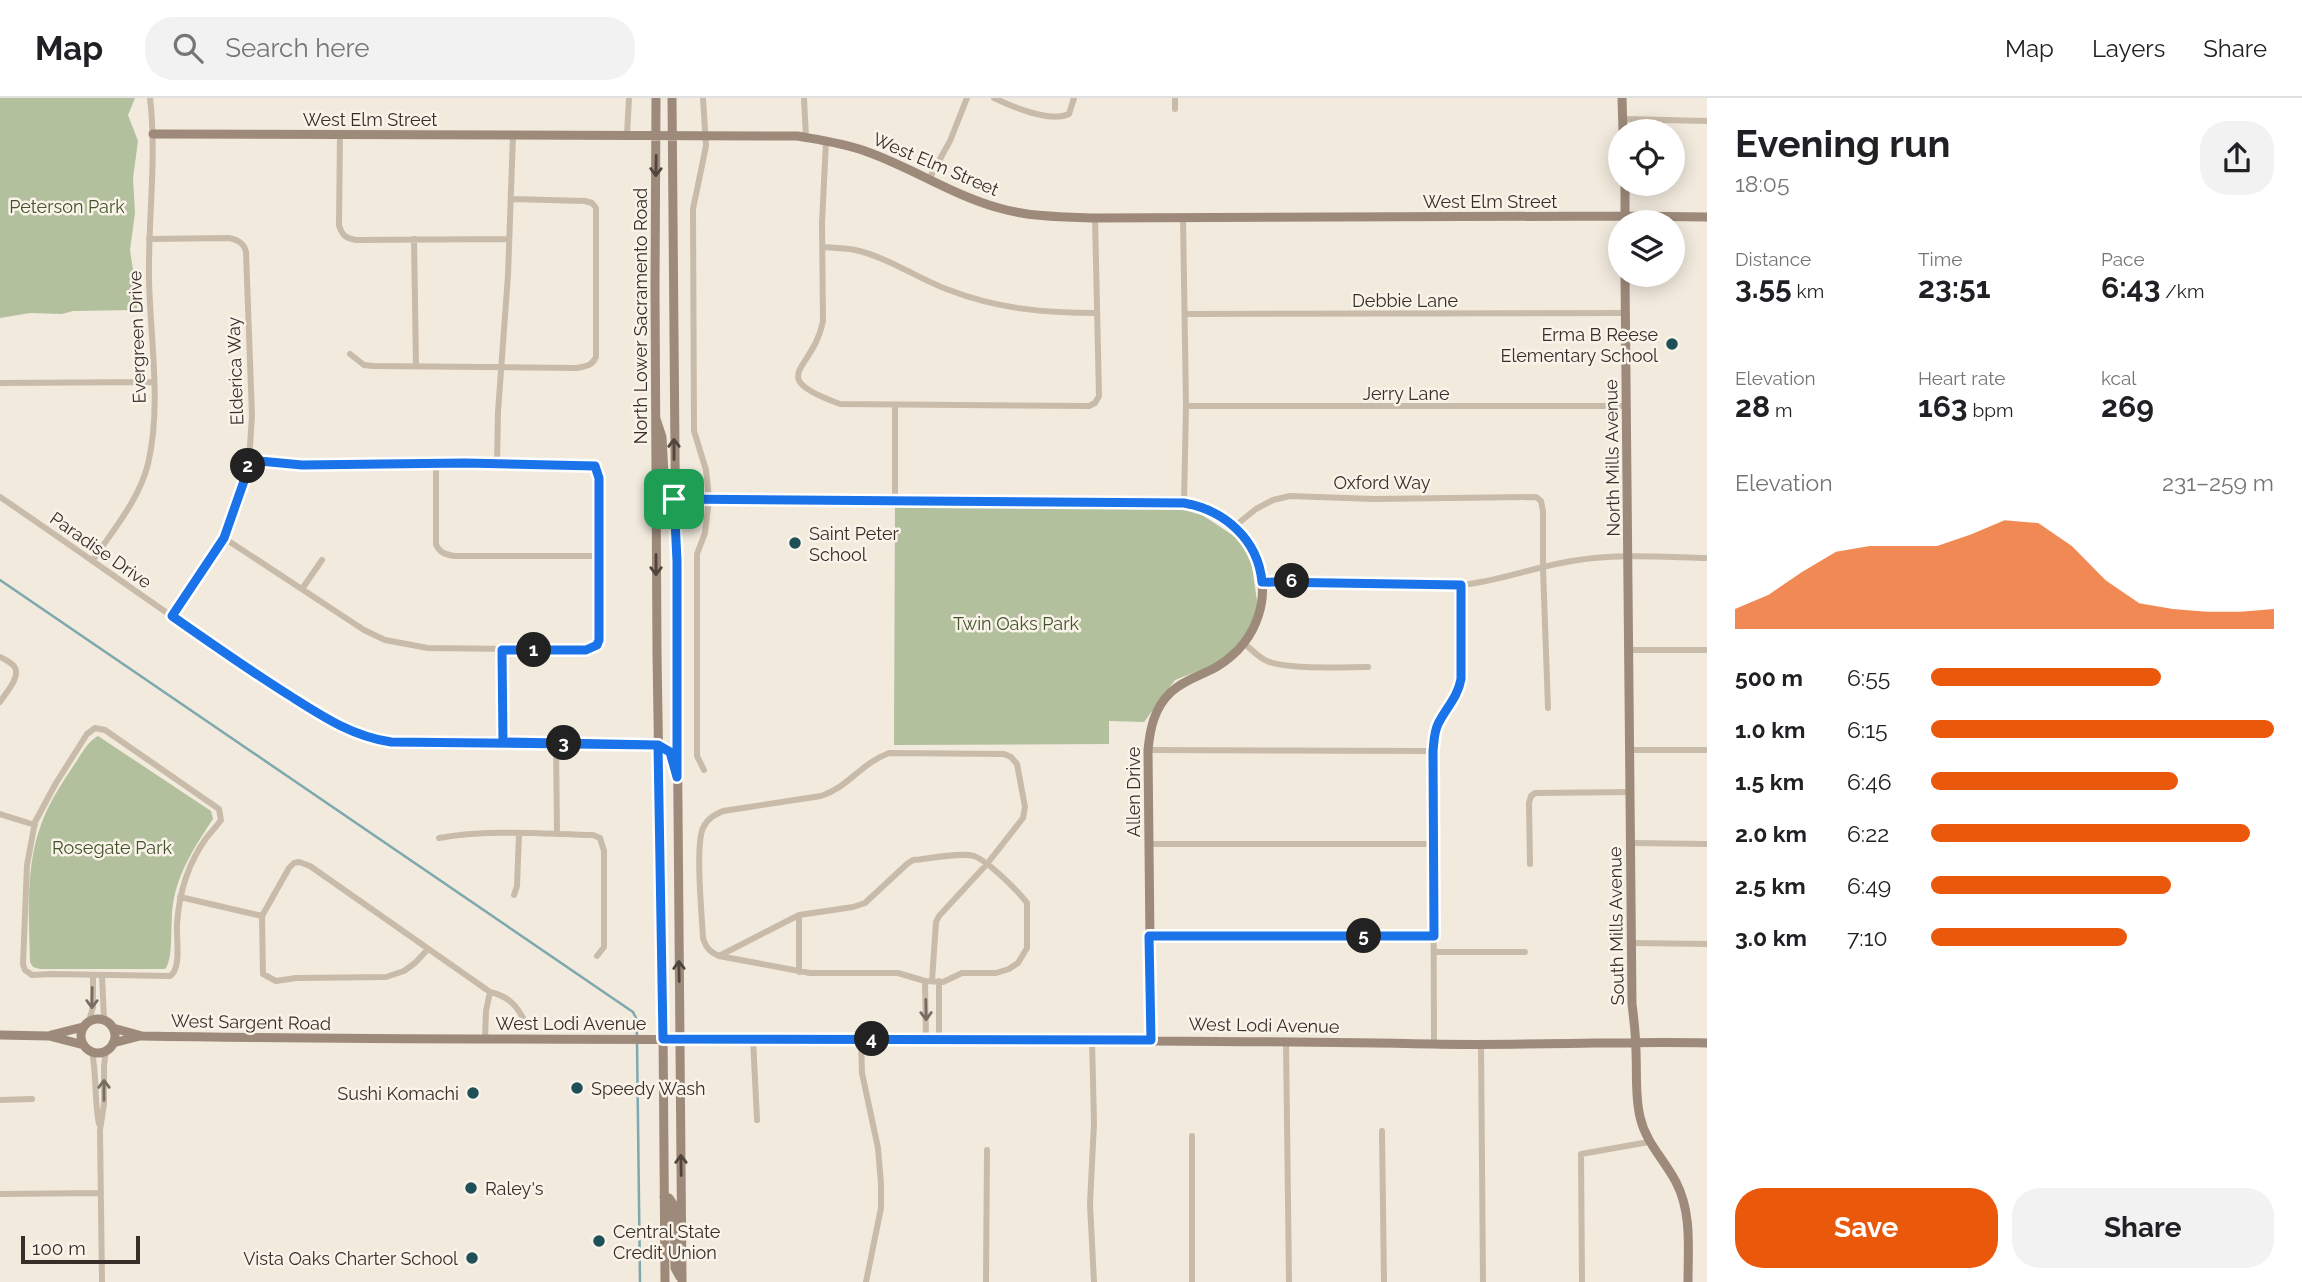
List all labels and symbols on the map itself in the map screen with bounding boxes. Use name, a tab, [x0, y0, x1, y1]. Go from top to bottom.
street label: West Elm Street	[303, 109, 437, 130]
street label: West Elm Street	[870, 128, 1002, 200]
one-way arrow	[649, 154, 663, 177]
street label: North Lower Sacramento Road	[630, 188, 651, 444]
street label: West Elm Street	[1423, 191, 1557, 212]
park label: Peterson Park	[9, 196, 125, 217]
street label: Evergreen Drive	[124, 270, 150, 404]
street label: Debbie Lane	[1352, 290, 1458, 311]
street label: Elderica Way	[223, 316, 247, 426]
place label: Erma B Reese Elementary School	[1500, 324, 1658, 366]
marker: Erma B Reese Elementary School	[1664, 336, 1680, 352]
street label: North Mills Avenue	[1600, 379, 1624, 537]
street label: Jerry Lane	[1363, 383, 1450, 404]
one-way arrow	[667, 438, 681, 461]
pin: 2	[230, 448, 266, 484]
pin	[644, 469, 704, 529]
street label: Oxford Way	[1333, 472, 1431, 493]
street label: Paradise Drive	[46, 507, 156, 593]
place label: Saint Peter School	[809, 523, 900, 565]
marker: Saint Peter School	[787, 535, 803, 551]
one-way arrow	[649, 553, 663, 576]
pin: 6	[1274, 564, 1310, 598]
park label: Twin Oaks Park	[953, 613, 1079, 634]
pin: 1	[516, 632, 552, 668]
pin: 3	[546, 726, 582, 760]
street label: Allen Drive	[1123, 746, 1144, 837]
park label: Rosegate Park	[52, 837, 172, 858]
street label: South Mills Avenue	[1604, 846, 1628, 1006]
pin: 5	[1346, 918, 1382, 954]
one-way arrow	[672, 959, 686, 982]
one-way arrow	[86, 987, 99, 1010]
one-way arrow	[919, 998, 933, 1021]
street label: West Sargent Road	[171, 1010, 331, 1034]
street label: West Lodi Avenue	[496, 1013, 647, 1034]
street label: West Lodi Avenue	[1188, 1013, 1340, 1037]
pin: 4	[854, 1021, 890, 1056]
place label: Speedy Wash	[591, 1078, 705, 1099]
one-way arrow	[97, 1079, 111, 1102]
marker: Speedy Wash	[569, 1080, 585, 1096]
place label: Sushi Komachi	[337, 1083, 459, 1104]
marker: Sushi Komachi	[465, 1085, 481, 1101]
one-way arrow	[674, 1154, 687, 1177]
place label: Raley's	[485, 1178, 544, 1199]
marker: Raley's	[463, 1180, 479, 1196]
place label: Central State Credit Union	[613, 1221, 721, 1263]
scale bar	[21, 1233, 140, 1265]
marker: Central State Credit Union	[591, 1233, 607, 1249]
place label: Vista Oaks Charter School	[243, 1248, 458, 1269]
marker: Vista Oaks Charter School	[464, 1250, 480, 1266]

